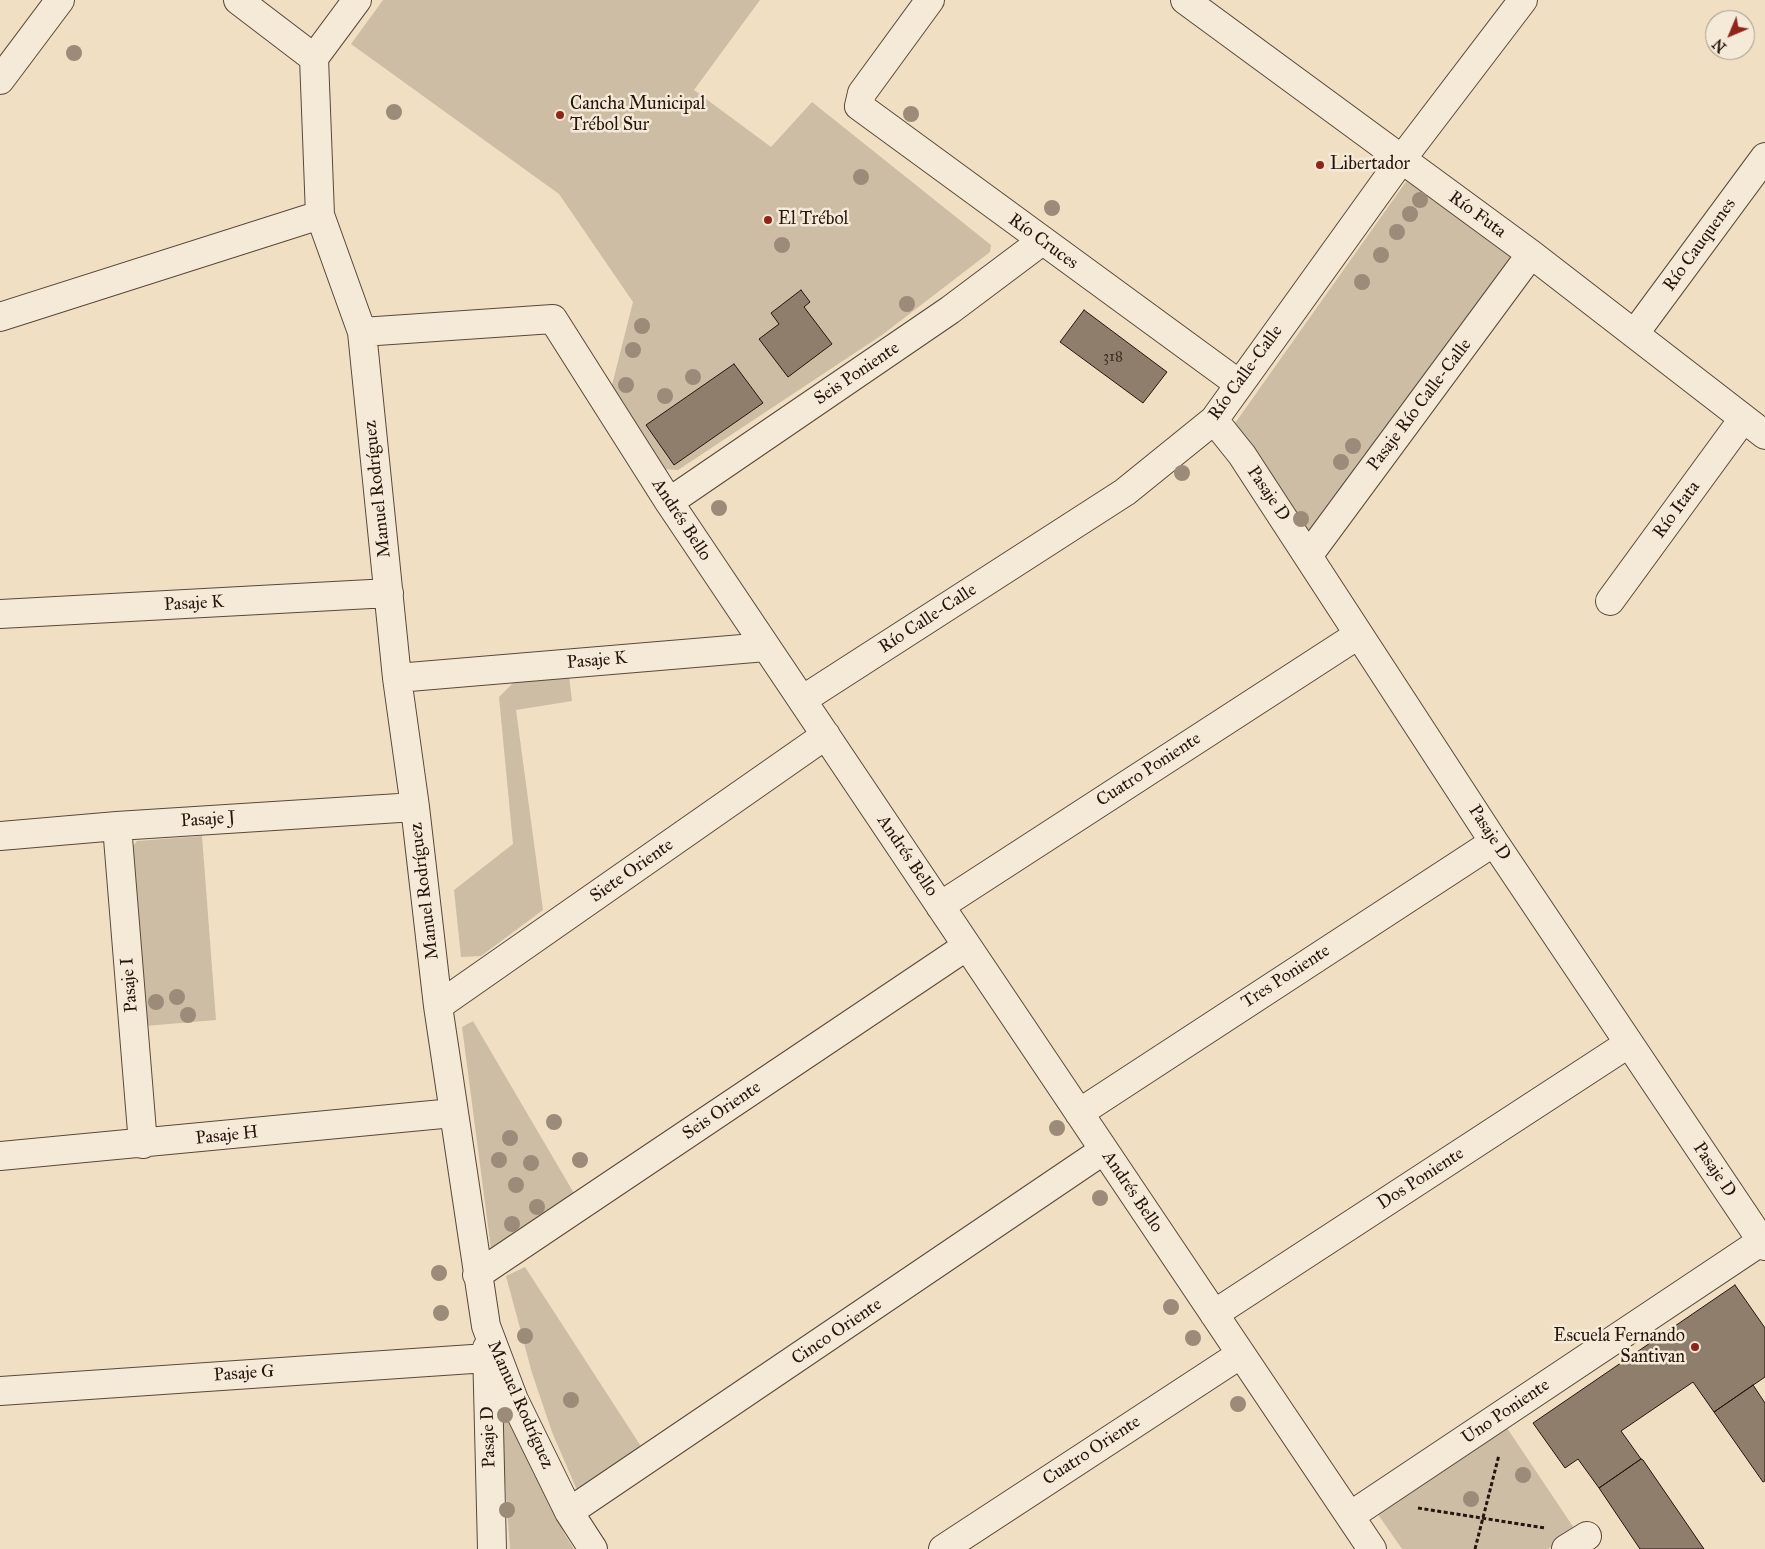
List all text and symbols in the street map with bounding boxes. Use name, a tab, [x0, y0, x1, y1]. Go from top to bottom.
north arrow	[1705, 10, 1755, 60]
text: N	[1710, 35, 1730, 55]
place label: Cancha Municipal Trébol Sur	[570, 94, 705, 136]
marker: Cancha Municipal Trébol Sur	[554, 109, 566, 121]
place label: Libertador	[1330, 154, 1410, 176]
marker: Libertador	[1314, 159, 1326, 171]
street label: Río Futa	[1444, 187, 1510, 243]
street label: Río Cauquenes	[1659, 194, 1741, 296]
place label: El Trébol	[778, 209, 848, 231]
street label: Río Cruces	[1004, 209, 1082, 275]
marker: El Trébol	[762, 214, 774, 226]
street label: Río Calle-Calle	[1204, 321, 1288, 425]
street label: Pasaje Río Calle-Calle	[1363, 335, 1477, 475]
street label: Seis Poniente	[810, 338, 904, 410]
house number: 318	[1103, 348, 1123, 366]
street label: Manuel Rodríguez	[360, 419, 396, 559]
street label: Pasaje D	[1242, 462, 1294, 526]
street label: Andrés Bello	[646, 475, 716, 565]
street label: Río Itata	[1649, 477, 1705, 543]
street label: Río Calle-Calle	[875, 579, 981, 659]
street label: Pasaje K	[163, 592, 225, 616]
street label: Pasaje K	[566, 648, 628, 674]
street label: Cuatro Poniente	[1093, 728, 1205, 812]
street label: Pasaje D	[1463, 801, 1515, 865]
street label: Pasaje J	[180, 807, 236, 833]
street label: Andrés Bello	[872, 811, 942, 901]
street label: Manuel Rodríguez	[406, 821, 444, 961]
street label: Siete Oriente	[586, 834, 678, 908]
street label: Tres Poniente	[1238, 940, 1334, 1014]
street label: Pasaje I	[117, 957, 143, 1013]
street label: Seis Oriente	[679, 1077, 765, 1145]
street label: Pasaje H	[195, 1122, 259, 1150]
street label: Pasaje D	[1688, 1138, 1740, 1202]
street label: Dos Poniente	[1374, 1143, 1468, 1215]
street label: Andrés Bello	[1097, 1147, 1167, 1237]
street label: Cinco Oriente	[788, 1294, 886, 1370]
place label: Escuela Fernando Santivan	[1554, 1326, 1685, 1368]
street label: Manuel Rodríguez	[482, 1338, 558, 1472]
marker: Escuela Fernando Santivan	[1689, 1341, 1701, 1353]
street label: Pasaje G	[213, 1361, 275, 1387]
street label: Uno Poniente	[1458, 1375, 1554, 1449]
street label: Pasaje D	[477, 1406, 501, 1468]
street label: Cuatro Oriente	[1039, 1411, 1145, 1491]

